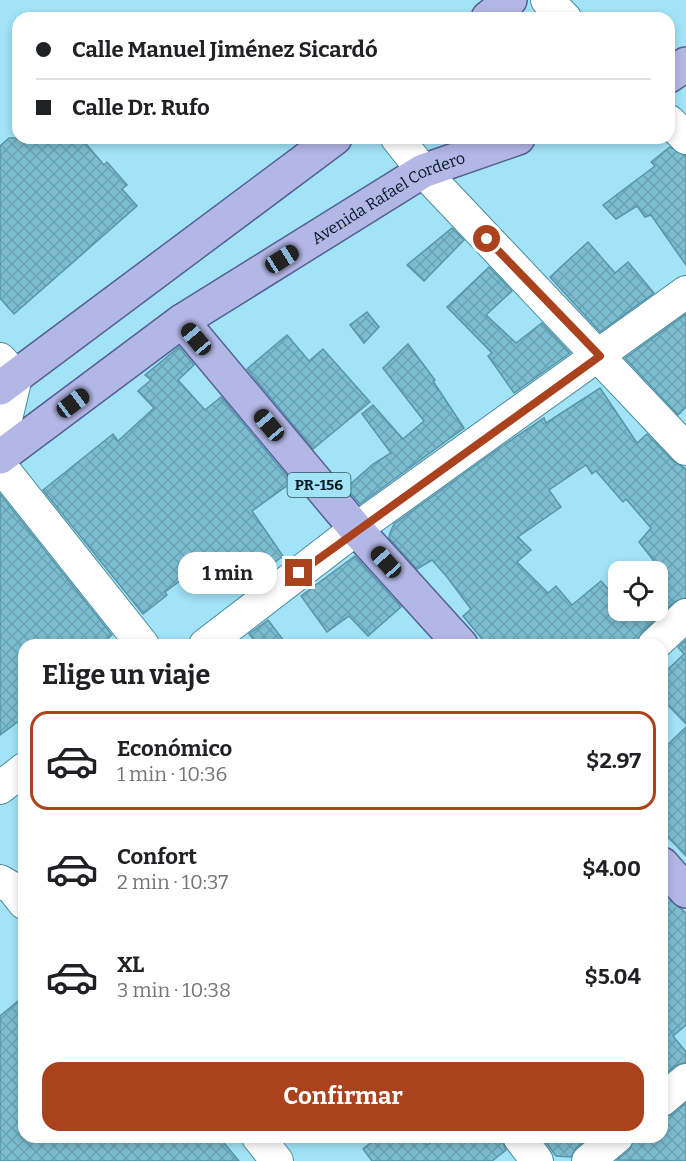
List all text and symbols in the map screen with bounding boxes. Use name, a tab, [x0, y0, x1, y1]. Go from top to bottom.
text: Calle Manuel Jiménez Sicardó	[72, 36, 378, 63]
text: Calle Dr. Rufo	[72, 94, 210, 121]
street label: Avenida Rafael Cordero	[308, 148, 467, 248]
route start	[473, 225, 500, 252]
car	[262, 242, 302, 276]
car	[178, 319, 214, 359]
car	[53, 385, 93, 421]
car	[251, 405, 287, 445]
road number: PR-156	[288, 473, 350, 497]
car	[367, 543, 405, 581]
callout: 1 min	[179, 552, 278, 594]
route end	[285, 559, 312, 586]
text: 1 min	[202, 561, 253, 585]
map controls	[608, 561, 668, 621]
button: locate	[608, 561, 668, 621]
text: Elige un viaje	[42, 659, 210, 691]
icon: car	[45, 734, 99, 788]
text: Económico	[117, 735, 232, 762]
text: $2.97	[586, 747, 641, 774]
text: 1 min · 10:36	[117, 762, 227, 786]
icon: car	[45, 842, 99, 896]
text: Confort	[117, 843, 197, 870]
text: $4.00	[582, 855, 641, 882]
text: 2 min · 10:37	[117, 870, 228, 894]
icon: car	[45, 950, 99, 1004]
text: XL	[117, 951, 144, 978]
text: $5.04	[584, 963, 641, 990]
text: 3 min · 10:38	[117, 978, 231, 1002]
button: Confirmar	[42, 1062, 644, 1131]

